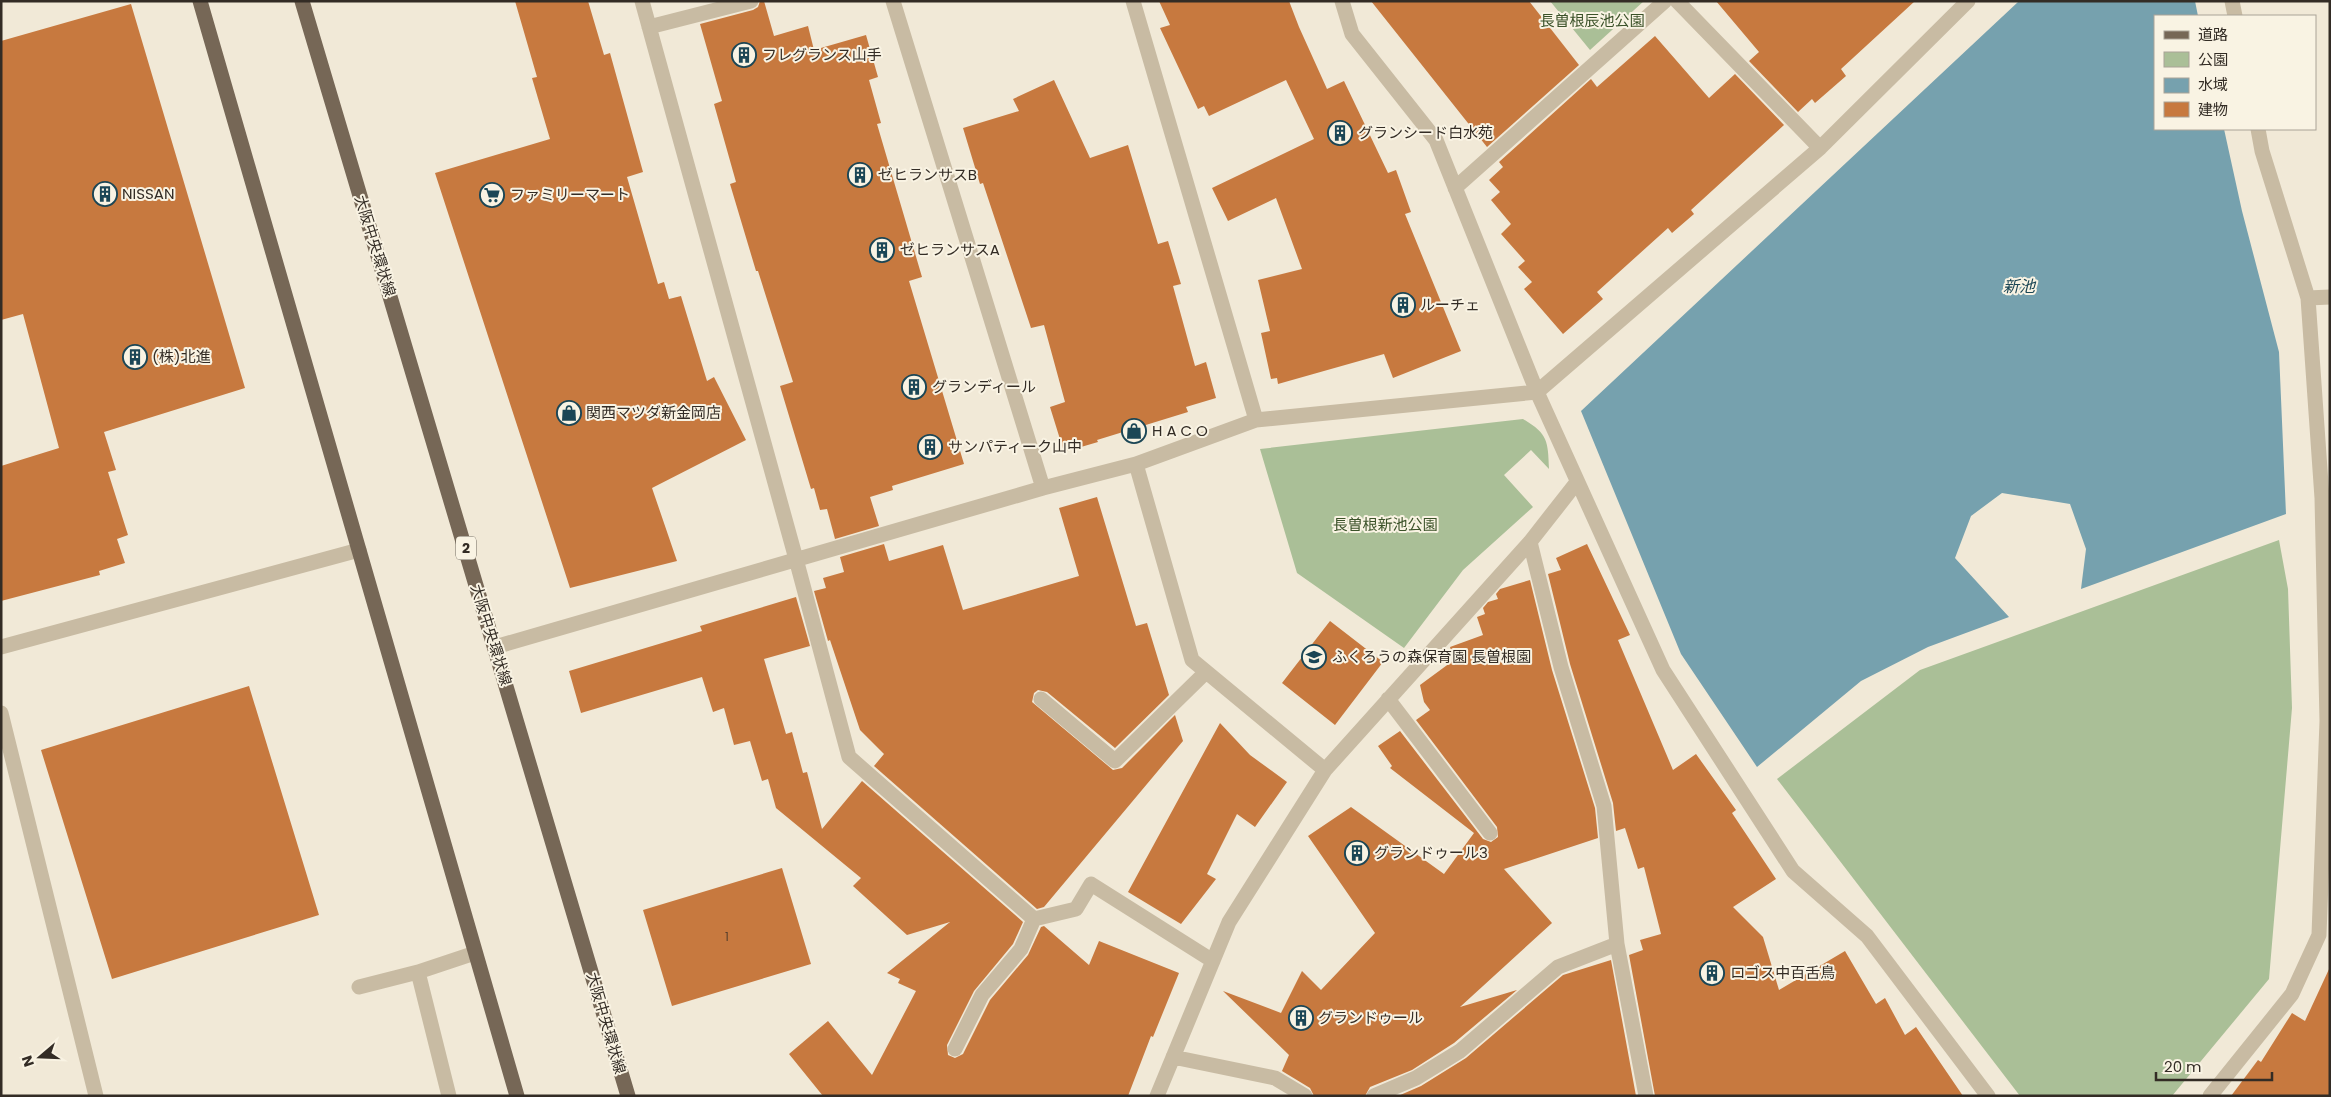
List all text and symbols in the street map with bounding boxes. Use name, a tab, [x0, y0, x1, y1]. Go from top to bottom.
park label: 長曽根辰池公園	[1539, 10, 1645, 31]
legend	[2154, 15, 2316, 130]
text: 道路	[2198, 24, 2228, 45]
building icon: フレグランス山手	[731, 42, 757, 68]
place label: フレグランス山手	[762, 44, 882, 65]
text: 公園	[2198, 49, 2228, 70]
text: 水域	[2198, 74, 2228, 95]
text: 建物	[2198, 99, 2228, 120]
building icon: グランシード白水苑	[1327, 120, 1353, 146]
place label: グランシード白水苑	[1358, 122, 1493, 143]
building icon: ゼヒランサスB	[847, 162, 873, 188]
place label: ゼヒランサスB	[878, 164, 977, 185]
building icon: NISSAN	[92, 181, 118, 207]
supermarket icon: ファミリーマート	[479, 182, 505, 208]
place label: NISSAN	[122, 183, 175, 204]
place label: ファミリーマート	[510, 184, 630, 205]
street label: 大阪中央環状線	[350, 193, 401, 299]
building icon: ゼヒランサスA	[869, 237, 895, 263]
place label: ゼヒランサスA	[900, 239, 1000, 260]
water label: 新池	[2003, 275, 2037, 298]
building icon: ルーチェ	[1390, 292, 1416, 318]
place label: ルーチェ	[1420, 294, 1480, 315]
building icon: (株)北進	[122, 344, 148, 370]
place label: (株)北進	[152, 346, 211, 367]
building icon: グランディール	[901, 374, 927, 400]
place label: グランディール	[932, 376, 1036, 397]
shop icon: 関西マツダ新金岡店	[556, 400, 582, 426]
place label: 関西マツダ新金岡店	[586, 402, 721, 423]
shop icon: H A C O	[1121, 418, 1147, 444]
place label: H A C O	[1152, 420, 1208, 441]
building icon: サンパティーク山中	[917, 434, 943, 460]
place label: サンパティーク山中	[948, 436, 1082, 457]
park label: 長曽根新池公園	[1332, 514, 1438, 535]
road number: 2	[456, 536, 476, 560]
street label: 大阪中央環状線	[466, 582, 517, 688]
school or university icon: ふくろうの森保育園 長曽根園	[1301, 644, 1327, 670]
place label: ふくろうの森保育園 長曽根園	[1332, 646, 1531, 667]
building icon: グランドゥール3	[1344, 840, 1370, 866]
place label: グランドゥール3	[1374, 842, 1488, 863]
house number: 1	[725, 928, 729, 945]
building icon: ロゴス中百舌鳥	[1699, 960, 1725, 986]
place label: ロゴス中百舌鳥	[1730, 962, 1835, 983]
street label: 大阪中央環状線	[582, 969, 631, 1076]
building icon: グランドゥール	[1288, 1005, 1314, 1031]
place label: グランドゥール	[1318, 1007, 1423, 1028]
north arrow	[15, 1032, 65, 1082]
scale bar	[2156, 1050, 2272, 1082]
text: N	[17, 1053, 39, 1069]
text: 20 m	[2164, 1056, 2202, 1077]

